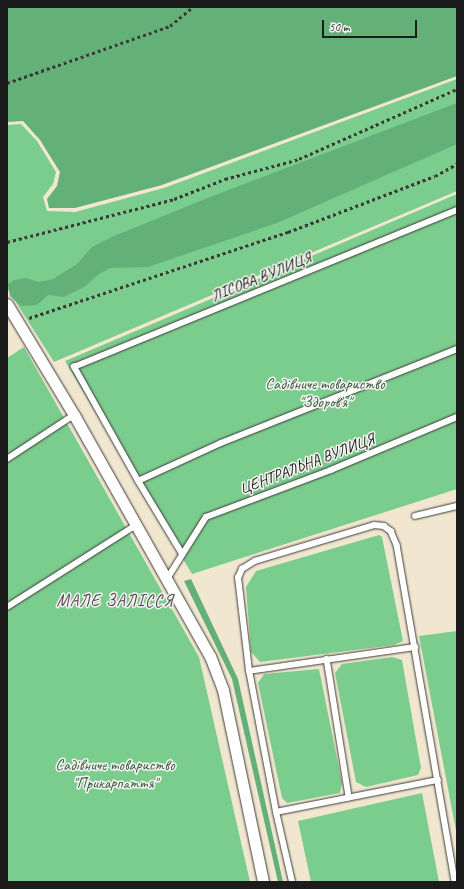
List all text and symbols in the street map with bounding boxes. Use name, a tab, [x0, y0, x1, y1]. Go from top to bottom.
scale bar	[324, 12, 419, 38]
text: 50 m	[329, 19, 349, 35]
street label: ЛІСОВА ВУЛИЦЯ	[209, 248, 313, 306]
park label: Садівниче товариство "Здоров'я"	[266, 374, 384, 412]
street label: ЦЕНТРАЛЬНА ВУЛИЦЯ	[237, 429, 377, 499]
district label: МАЛЕ ЗАЛІССЯ	[57, 591, 173, 611]
park label: Садівниче товариство "Прикарпаття"	[56, 755, 174, 793]

